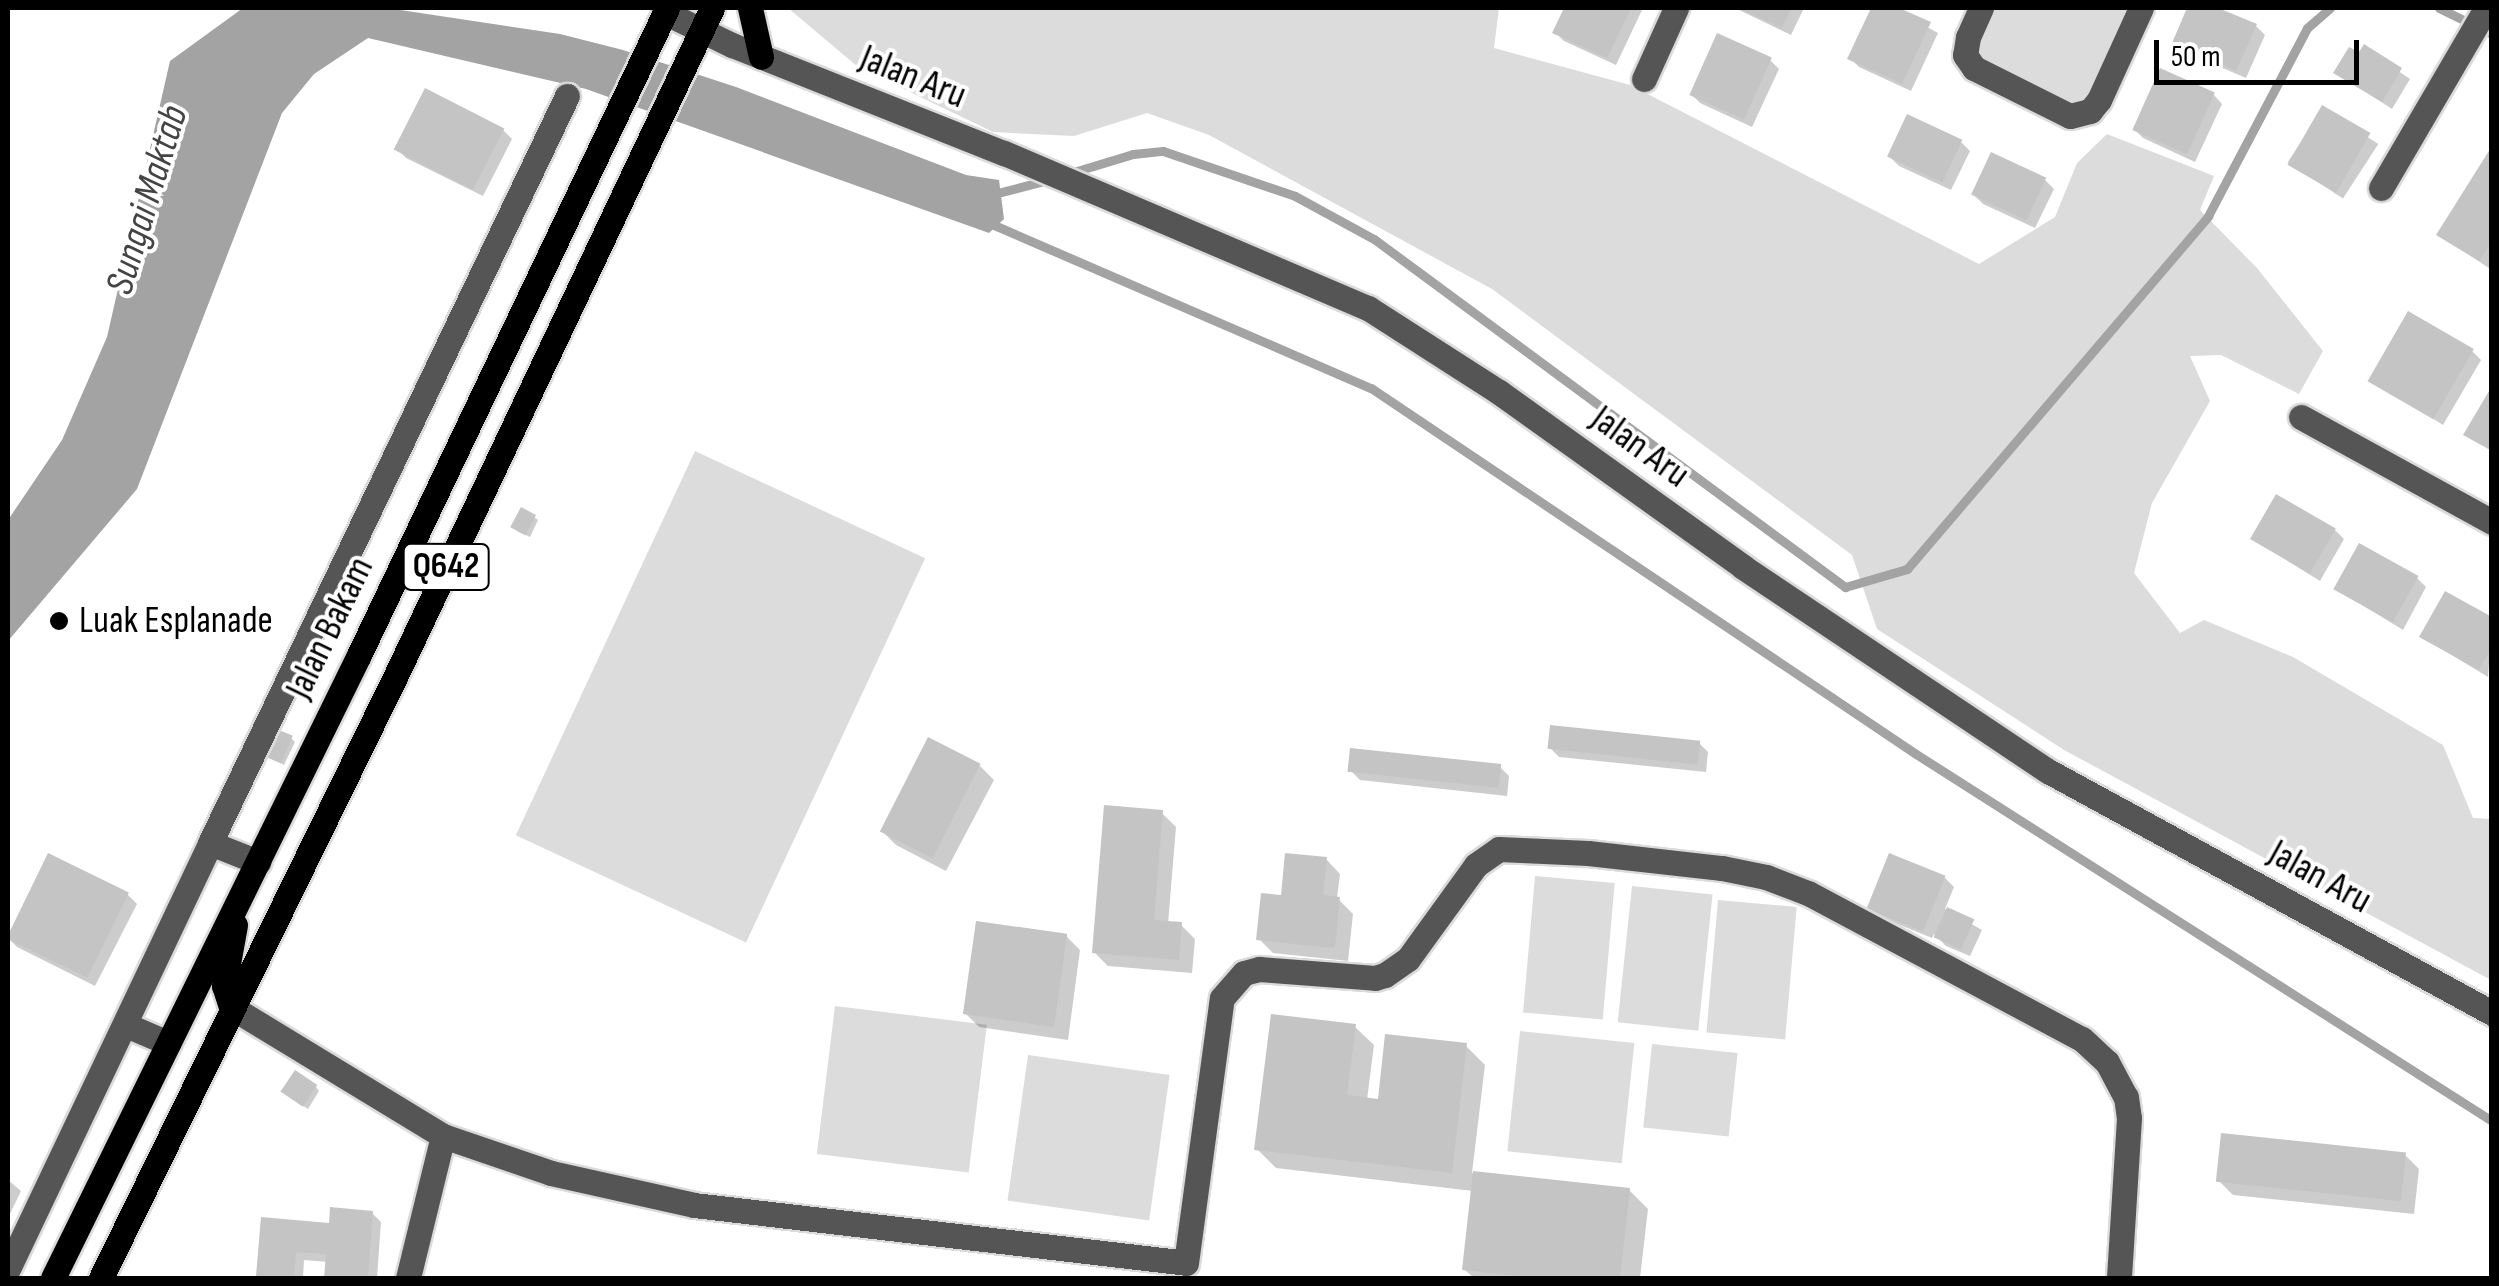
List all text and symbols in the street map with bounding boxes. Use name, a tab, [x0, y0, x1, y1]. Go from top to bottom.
scale bar	[2159, 20, 2364, 82]
street label: Jalan Aru	[853, 35, 973, 119]
text: 50 m	[2171, 39, 2220, 75]
water label: Sungai Maktab	[96, 100, 198, 300]
street label: Jalan Aru	[1582, 396, 1698, 498]
road number: Q642	[401, 537, 491, 597]
street label: Jalan Bakam	[276, 550, 384, 706]
place label: Luak Esplanade	[79, 598, 273, 644]
marker: Luak Esplanade	[48, 610, 70, 632]
street label: Jalan Aru	[2261, 830, 2379, 924]

